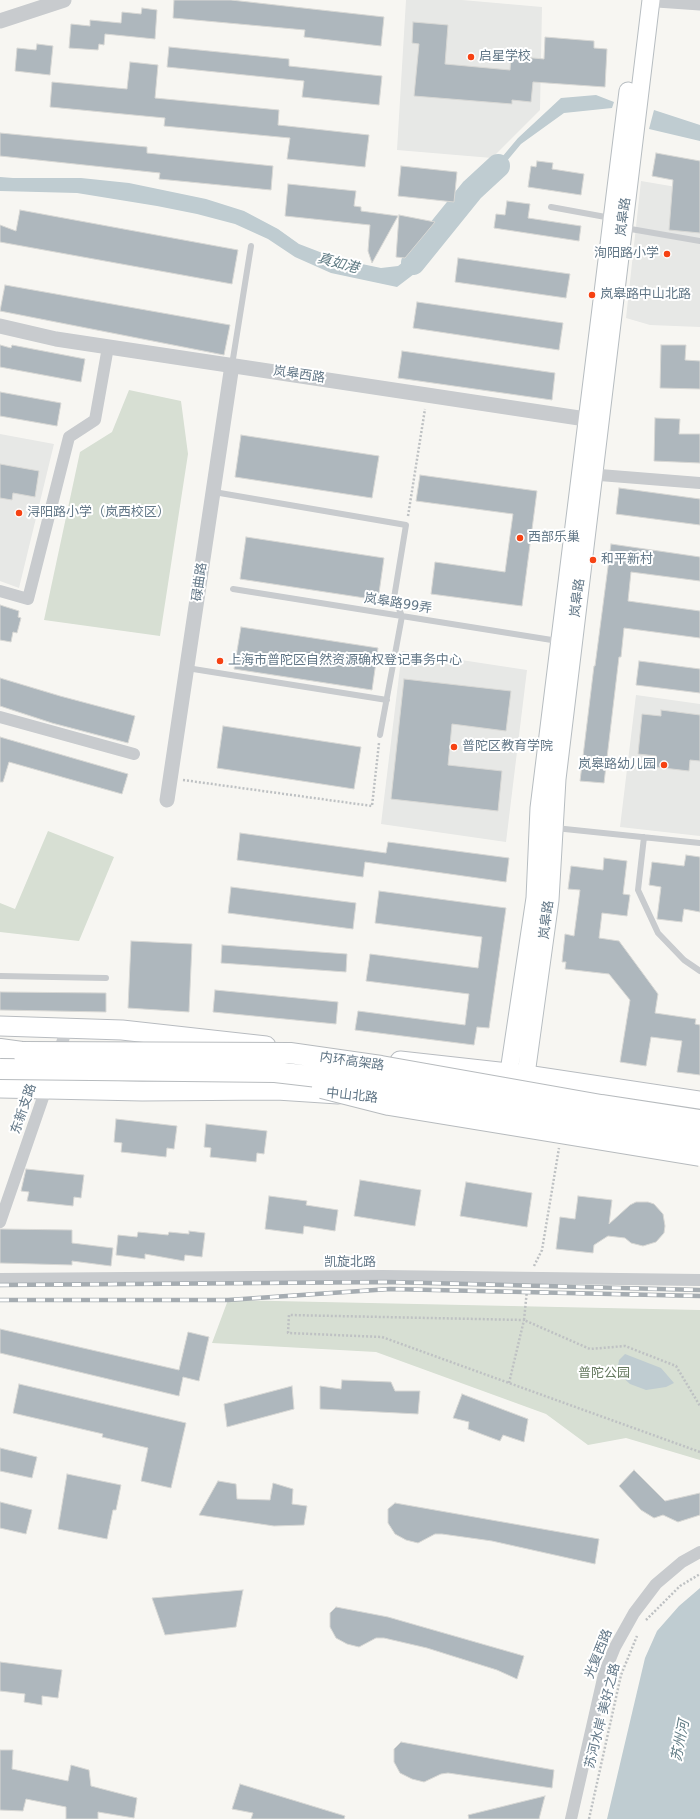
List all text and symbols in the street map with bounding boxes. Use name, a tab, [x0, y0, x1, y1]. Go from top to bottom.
place label: 启星学校	[479, 49, 531, 65]
marker: 启星学校	[466, 52, 476, 62]
street label: 岚皋路	[614, 197, 634, 237]
place label: 洵阳路小学	[594, 246, 659, 262]
marker: 洵阳路小学	[662, 249, 672, 259]
water label: 真如港	[316, 250, 360, 278]
place label: 岚皋路中山北路	[600, 287, 691, 303]
marker: 岚皋路中山北路	[587, 290, 597, 300]
street label: 岚皋西路	[272, 364, 326, 386]
place label: 浔阳路小学（岚西校区）	[27, 505, 170, 521]
marker: 浔阳路小学（岚西校区）	[14, 508, 24, 518]
place label: 西部乐巢	[528, 530, 580, 546]
marker: 西部乐巢	[515, 533, 525, 543]
place label: 和平新村	[601, 552, 653, 568]
marker: 和平新村	[588, 555, 598, 565]
street label: 碌曲路	[190, 562, 210, 602]
street label: 岚皋路	[568, 578, 588, 618]
street label: 岚皋路99弄	[363, 591, 433, 617]
place label: 上海市普陀区自然资源确权登记事务中心	[228, 653, 462, 669]
marker: 上海市普陀区自然资源确权登记事务中心	[215, 656, 225, 666]
place label: 普陀区教育学院	[462, 739, 553, 755]
marker: 普陀区教育学院	[449, 742, 459, 752]
place label: 岚皋路幼儿园	[578, 757, 656, 773]
marker: 岚皋路幼儿园	[659, 760, 669, 770]
street label: 岚皋路	[537, 900, 557, 940]
street label: 内环高架路	[319, 1050, 385, 1074]
street label: 东新支路	[8, 1082, 40, 1136]
street label: 中山北路	[325, 1086, 379, 1106]
street label: 凯旋北路	[324, 1255, 376, 1271]
park label: 普陀公园	[578, 1366, 630, 1382]
street label: 光复西路	[582, 1627, 616, 1681]
street label: 苏河水岸 美好之路	[582, 1662, 624, 1770]
water label: 苏州河	[669, 1719, 693, 1763]

